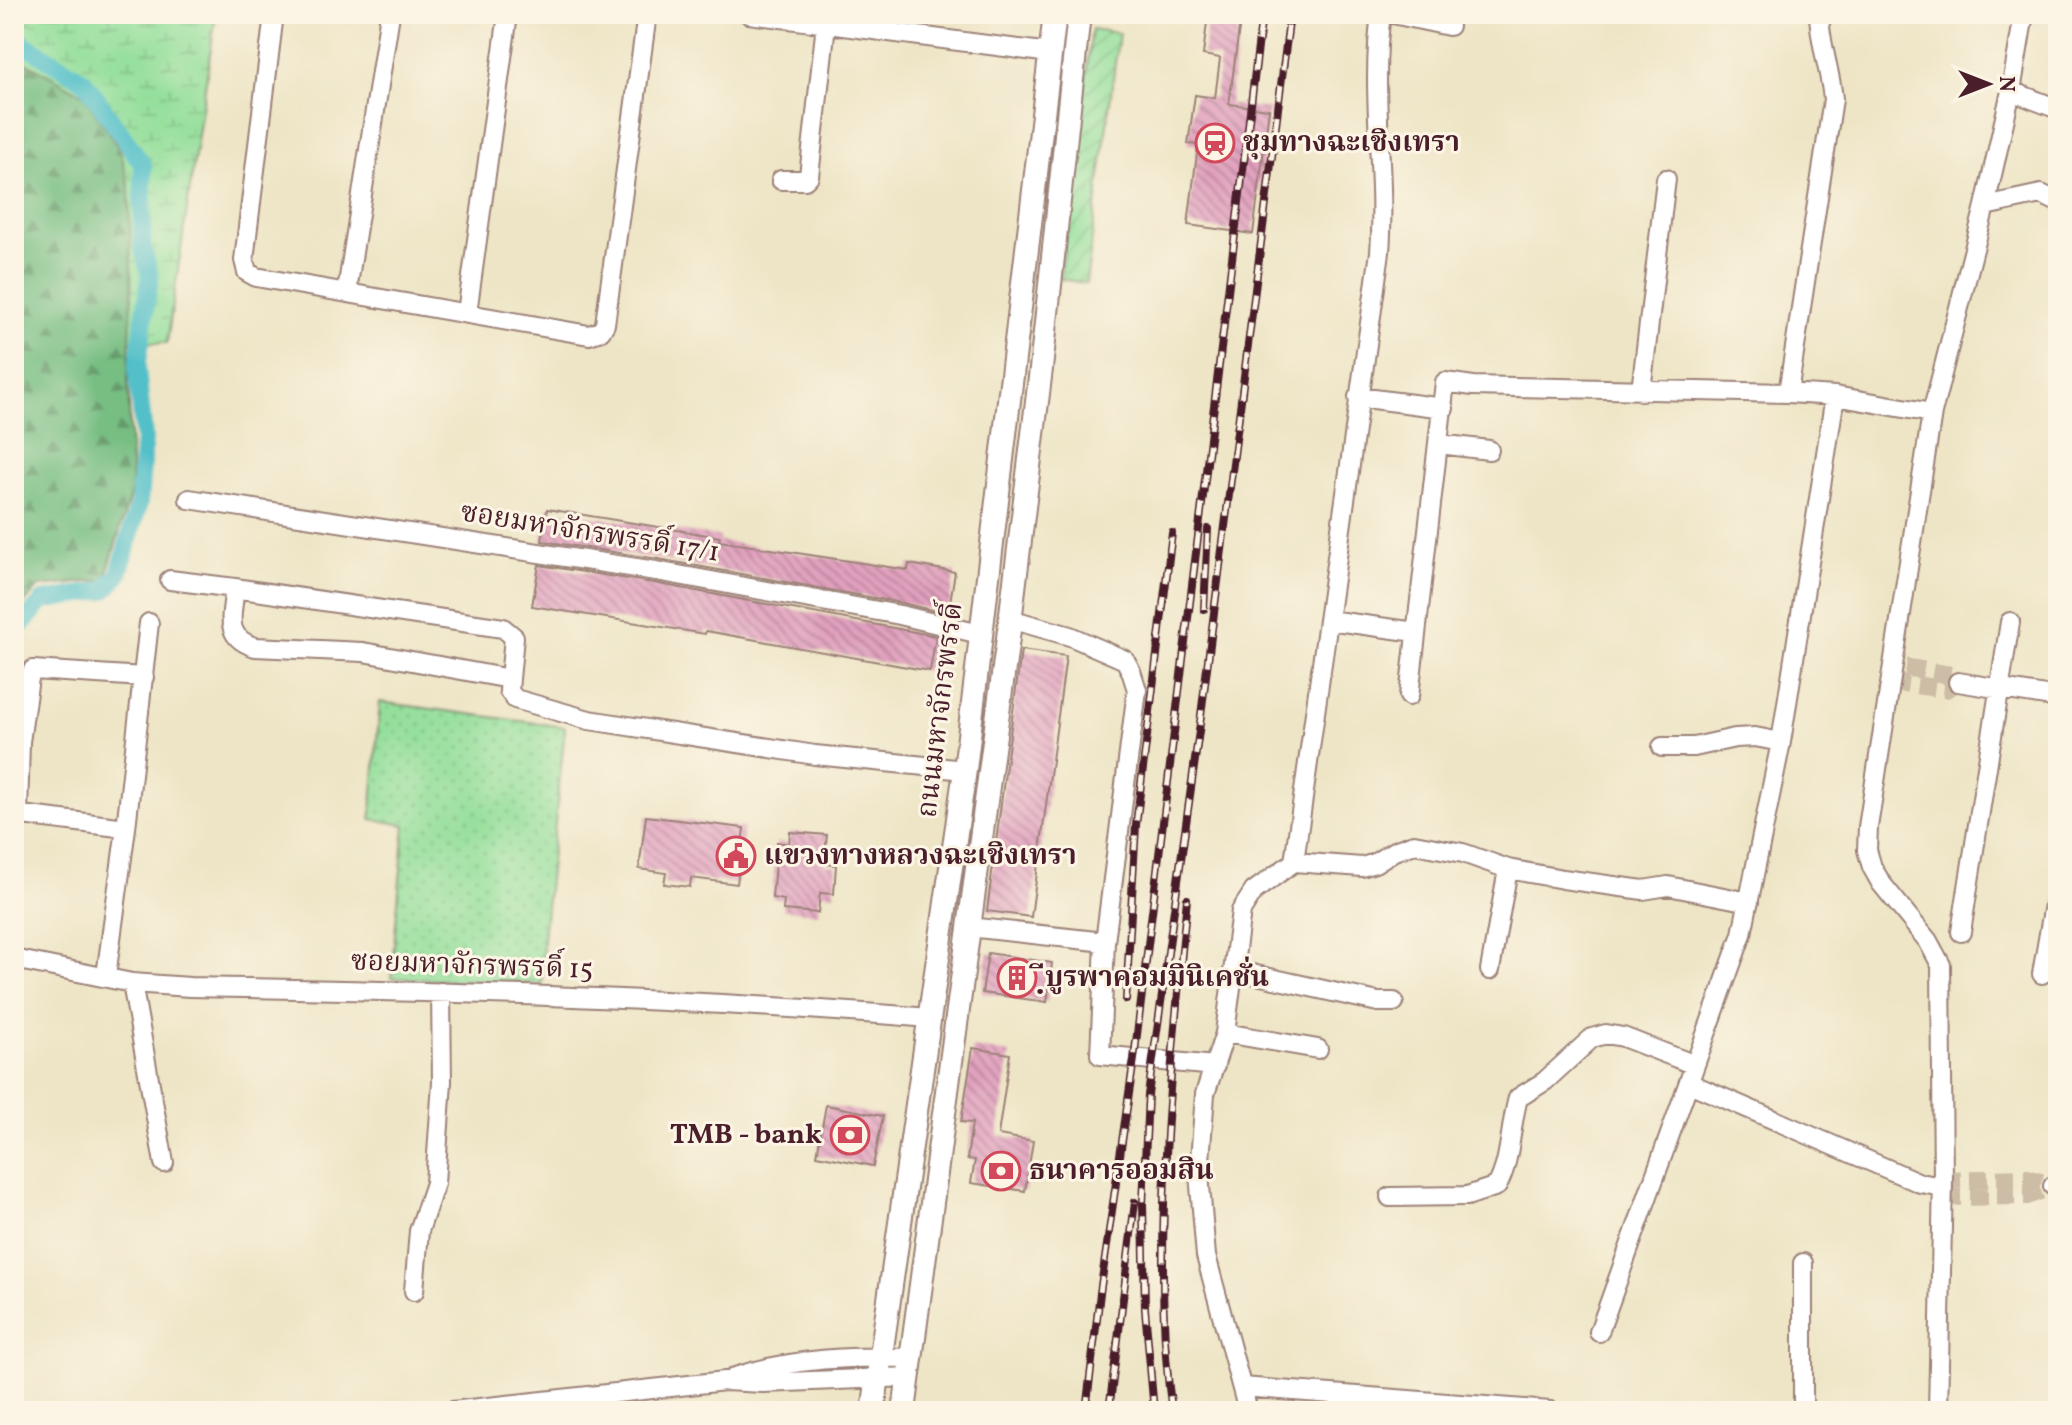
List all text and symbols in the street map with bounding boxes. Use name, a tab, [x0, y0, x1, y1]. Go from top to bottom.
north arrow	[1948, 44, 2028, 124]
text: N	[1990, 76, 2021, 92]
station icon: ชุมทางฉะเชิงเทรา	[1194, 122, 1236, 164]
place label: ชุมทางฉะเชิงเทรา	[1243, 124, 1460, 163]
street label: ซอยมหาจักรพรรดิ์ 17/1	[458, 491, 723, 573]
street label: ถนนมหาจักรพรรดิ์	[906, 599, 974, 820]
public building icon: แขวงทางหลวงฉะเชิงเทรา	[715, 835, 757, 877]
place label: แขวงทางหลวงฉะเชิงเทรา	[764, 837, 1077, 876]
street label: ซอยมหาจักรพรรดิ์ 15	[350, 940, 594, 990]
place label: ฺีบูรพาคอมมินิเคชั่น	[1029, 956, 1269, 998]
building icon: ฺีบูรพาคอมมินิเคชั่น	[996, 957, 1038, 999]
bank icon: TMB - bank	[829, 1114, 871, 1156]
place label: TMB - bank	[670, 1116, 822, 1155]
bank icon: ธนาคารออมสิน	[980, 1150, 1022, 1192]
place label: ธนาคารออมสิน	[1029, 1152, 1214, 1191]

